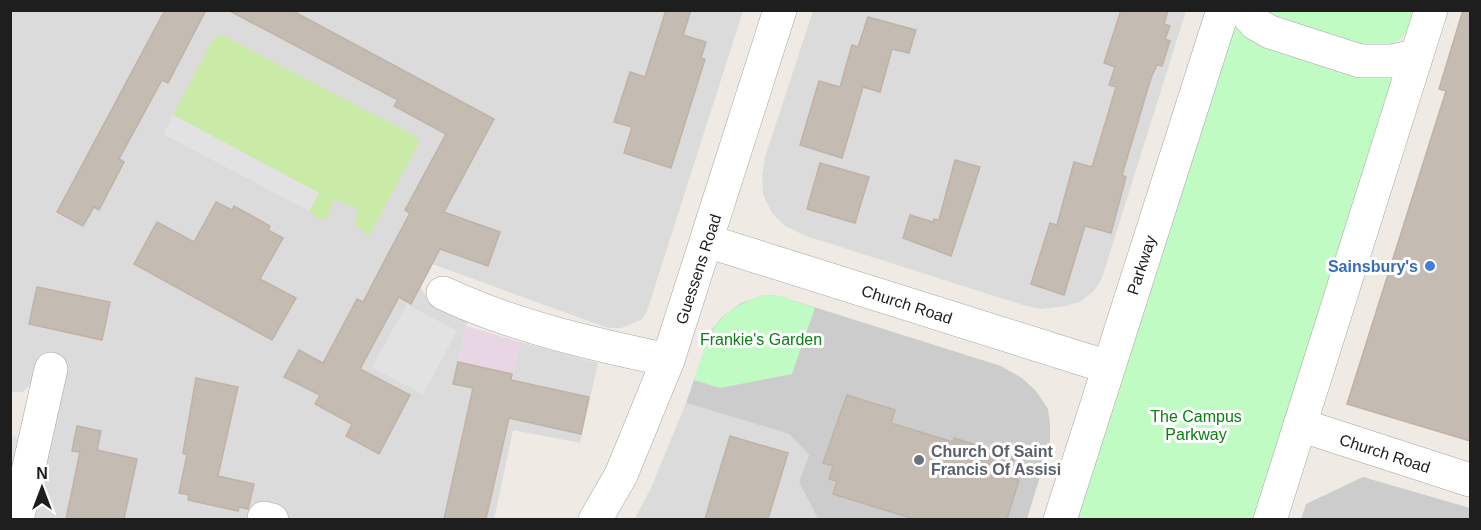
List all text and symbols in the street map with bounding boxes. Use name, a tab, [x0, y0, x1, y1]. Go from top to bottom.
street label: Guessens Road	[673, 212, 724, 326]
street label: Parkway	[1124, 233, 1159, 297]
place label: Sainsbury's	[1328, 258, 1418, 275]
marker: Sainsbury's	[1423, 259, 1437, 273]
street label: Church Road	[859, 282, 954, 327]
park label: Frankie's Garden	[700, 331, 822, 348]
park label: The Campus Parkway	[1150, 408, 1242, 443]
street label: Church Road	[1337, 431, 1432, 476]
place label: Church Of Saint Francis Of Assisi	[931, 443, 1061, 478]
marker: Church Of Saint Francis Of Assisi	[912, 453, 926, 467]
north arrow	[12, 458, 72, 518]
text: N	[36, 465, 48, 482]

